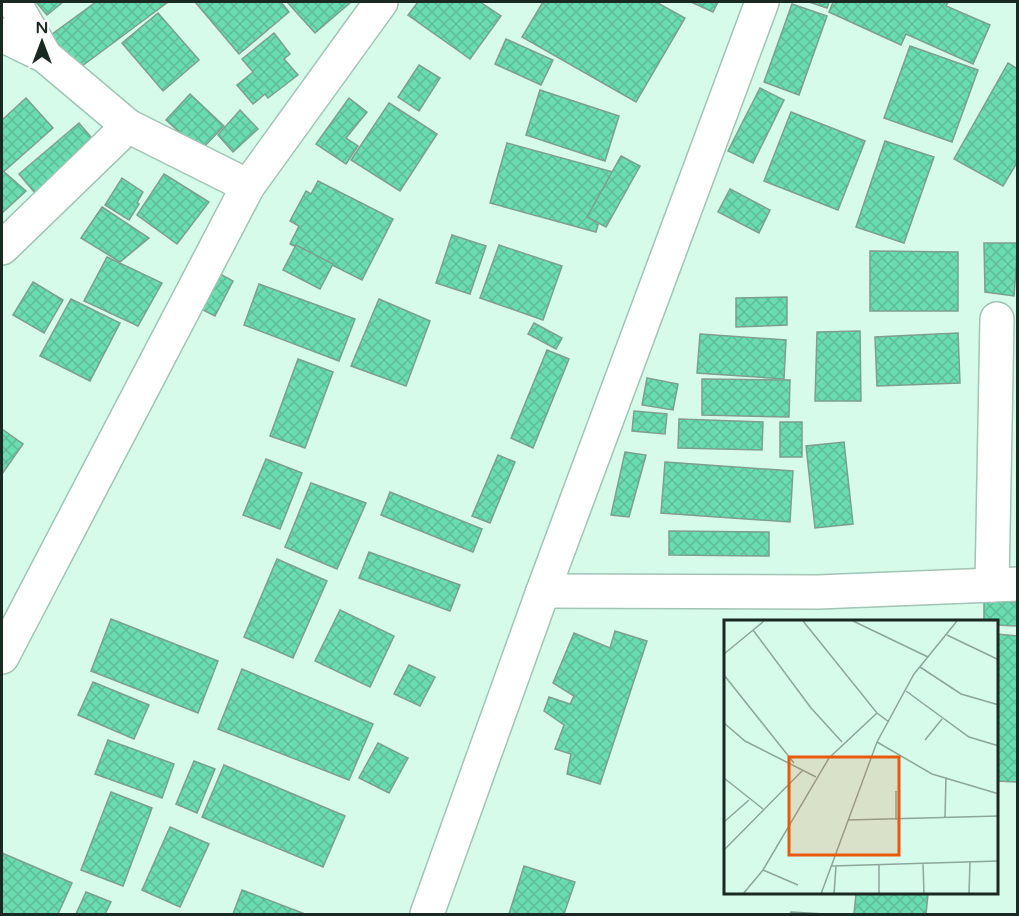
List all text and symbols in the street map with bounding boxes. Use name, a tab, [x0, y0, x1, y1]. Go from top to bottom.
north arrow	[12, 12, 72, 72]
text: N	[36, 18, 48, 38]
inset map	[724, 620, 998, 895]

